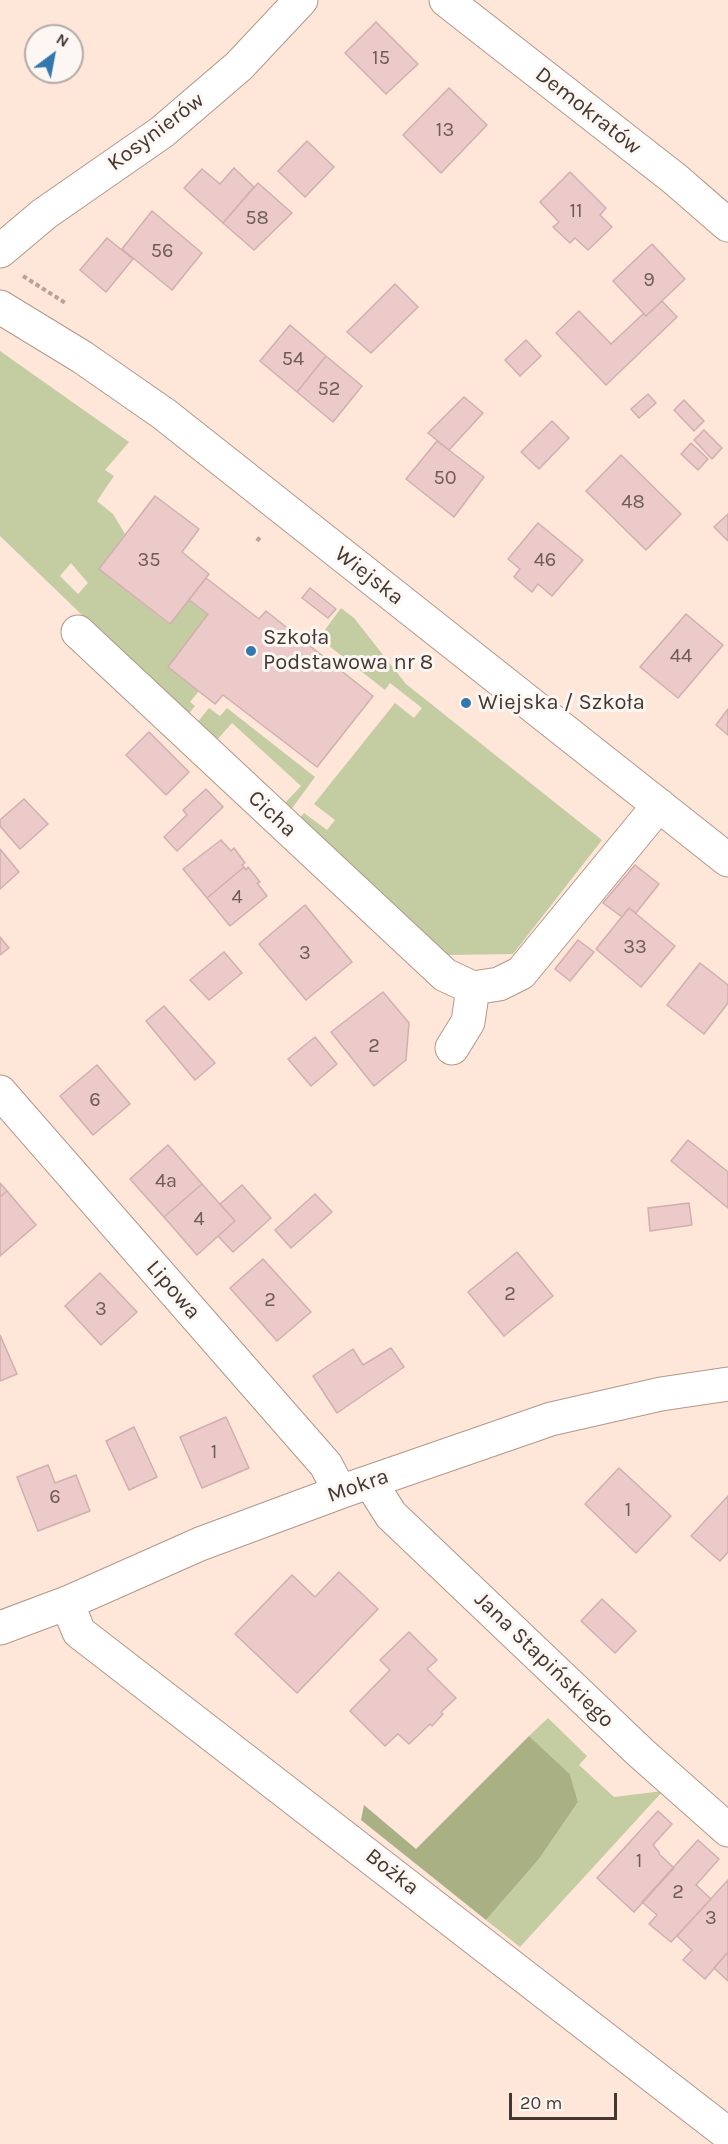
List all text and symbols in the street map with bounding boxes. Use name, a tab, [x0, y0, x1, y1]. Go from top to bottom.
north arrow	[24, 24, 84, 84]
text: N	[53, 29, 73, 51]
house number: 15	[372, 46, 390, 70]
street label: Demokratów	[530, 61, 646, 161]
street label: Kosynierów	[103, 87, 209, 177]
house number: 13	[436, 118, 454, 142]
house number: 11	[569, 199, 583, 223]
house number: 58	[245, 206, 269, 230]
house number: 56	[151, 239, 173, 263]
house number: 9	[643, 268, 655, 292]
house number: 54	[282, 347, 304, 371]
house number: 52	[318, 377, 340, 401]
house number: 50	[433, 466, 457, 490]
house number: 48	[621, 490, 645, 514]
street label: Wiejska	[329, 541, 409, 611]
house number: 35	[137, 548, 161, 572]
house number: 46	[534, 548, 556, 572]
place label: Szkoła Podstawowa nr 8	[263, 625, 433, 676]
marker: Szkoła Podstawowa nr 8	[244, 644, 258, 658]
house number: 44	[670, 644, 692, 668]
place label: Wiejska / Szkoła	[478, 690, 645, 716]
marker: Wiejska / Szkoła	[459, 696, 473, 710]
street label: Cicha	[242, 785, 302, 843]
house number: 4	[231, 885, 243, 909]
house number: 33	[623, 935, 647, 959]
house number: 3	[299, 941, 311, 965]
house number: 2	[368, 1034, 380, 1058]
house number: 6	[89, 1088, 101, 1112]
house number: 4a	[155, 1169, 177, 1193]
house number: 4	[193, 1207, 205, 1231]
street label: Lipowa	[140, 1255, 206, 1325]
house number: 2	[504, 1282, 516, 1306]
house number: 2	[264, 1288, 276, 1312]
house number: 3	[95, 1297, 107, 1321]
house number: 1	[211, 1440, 217, 1464]
street label: Mokra	[324, 1463, 392, 1509]
house number: 6	[49, 1485, 61, 1509]
house number: 1	[625, 1498, 631, 1522]
street label: Jana Stapińskiego	[469, 1587, 619, 1733]
street label: Bożka	[360, 1843, 424, 1901]
house number: 1	[636, 1849, 642, 1873]
house number: 2	[672, 1880, 684, 1904]
house number: 3	[705, 1906, 717, 1930]
scale bar	[512, 2081, 620, 2119]
text: 20 m	[520, 2092, 562, 2114]

